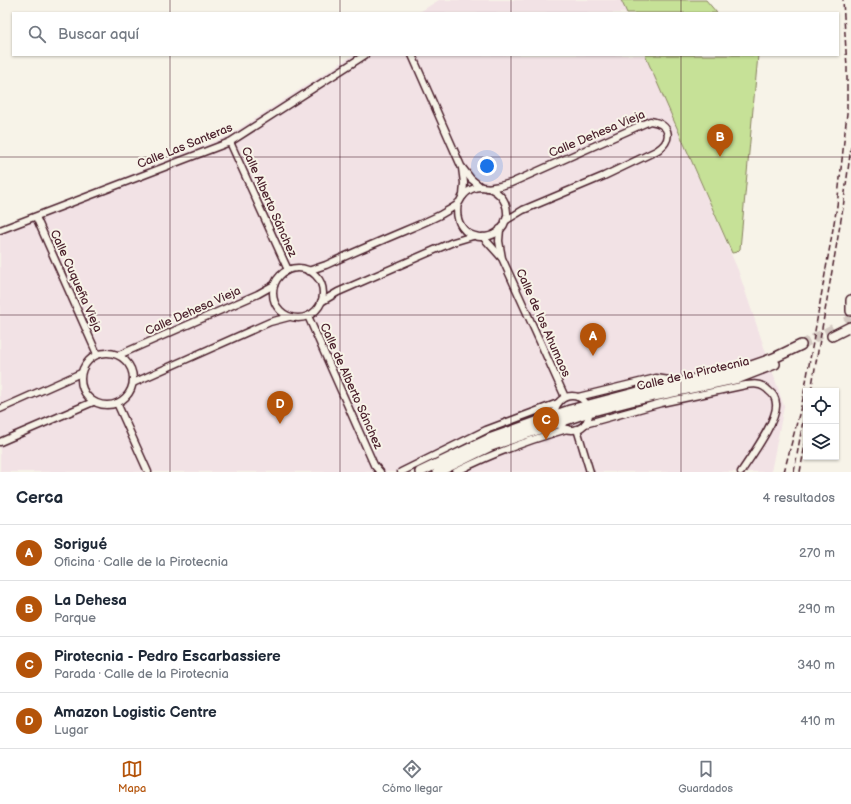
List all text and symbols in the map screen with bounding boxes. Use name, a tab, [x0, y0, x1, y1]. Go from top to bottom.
search box	[12, 12, 839, 56]
icon: search	[26, 23, 48, 45]
text: Buscar aquí	[58, 25, 139, 44]
street label: Calle Dehesa Vieja	[547, 107, 648, 161]
street label: Calle Las Santeras	[135, 120, 235, 172]
pin: B	[707, 124, 733, 157]
street label: Calle Alberto Sánchez	[238, 145, 300, 260]
your location	[477, 156, 497, 176]
street label: Calle Cuqueña Vieja	[47, 228, 105, 335]
street label: Calle de los Ahumaos	[512, 267, 574, 379]
street label: Calle Dehesa Vieja	[143, 283, 243, 339]
street label: Calle de Alberto Sánchez	[316, 321, 386, 452]
pin: A	[580, 323, 606, 356]
street label: Calle de la Pirotecnia	[635, 354, 751, 394]
map controls	[803, 388, 839, 460]
button: locate	[803, 388, 839, 424]
pin: D	[267, 391, 293, 424]
pin: C	[533, 407, 559, 440]
button: layers	[803, 424, 839, 460]
text: Cerca	[16, 488, 63, 508]
text: 4 resultados	[763, 490, 835, 506]
text: Sorigué	[54, 535, 107, 554]
text: A	[25, 545, 33, 561]
text: 270 m	[799, 545, 835, 561]
text: Oficina · Calle de la Pirotecnia	[54, 554, 228, 570]
text: La Dehesa	[54, 591, 127, 610]
text: B	[24, 601, 34, 617]
text: 290 m	[798, 601, 835, 617]
text: Parque	[54, 610, 96, 626]
text: Pirotecnia - Pedro Escarbassiere	[54, 647, 281, 666]
text: C	[24, 657, 34, 673]
text: 340 m	[797, 657, 835, 673]
text: Parada · Calle de la Pirotecnia	[54, 666, 229, 682]
text: Amazon Logistic Centre	[54, 703, 217, 722]
text: D	[24, 713, 34, 729]
text: 410 m	[800, 713, 835, 729]
text: Lugar	[54, 722, 88, 738]
tab: Mapa	[118, 758, 146, 795]
tab: Cómo llegar	[382, 758, 442, 795]
tab: Guardados	[678, 758, 733, 795]

